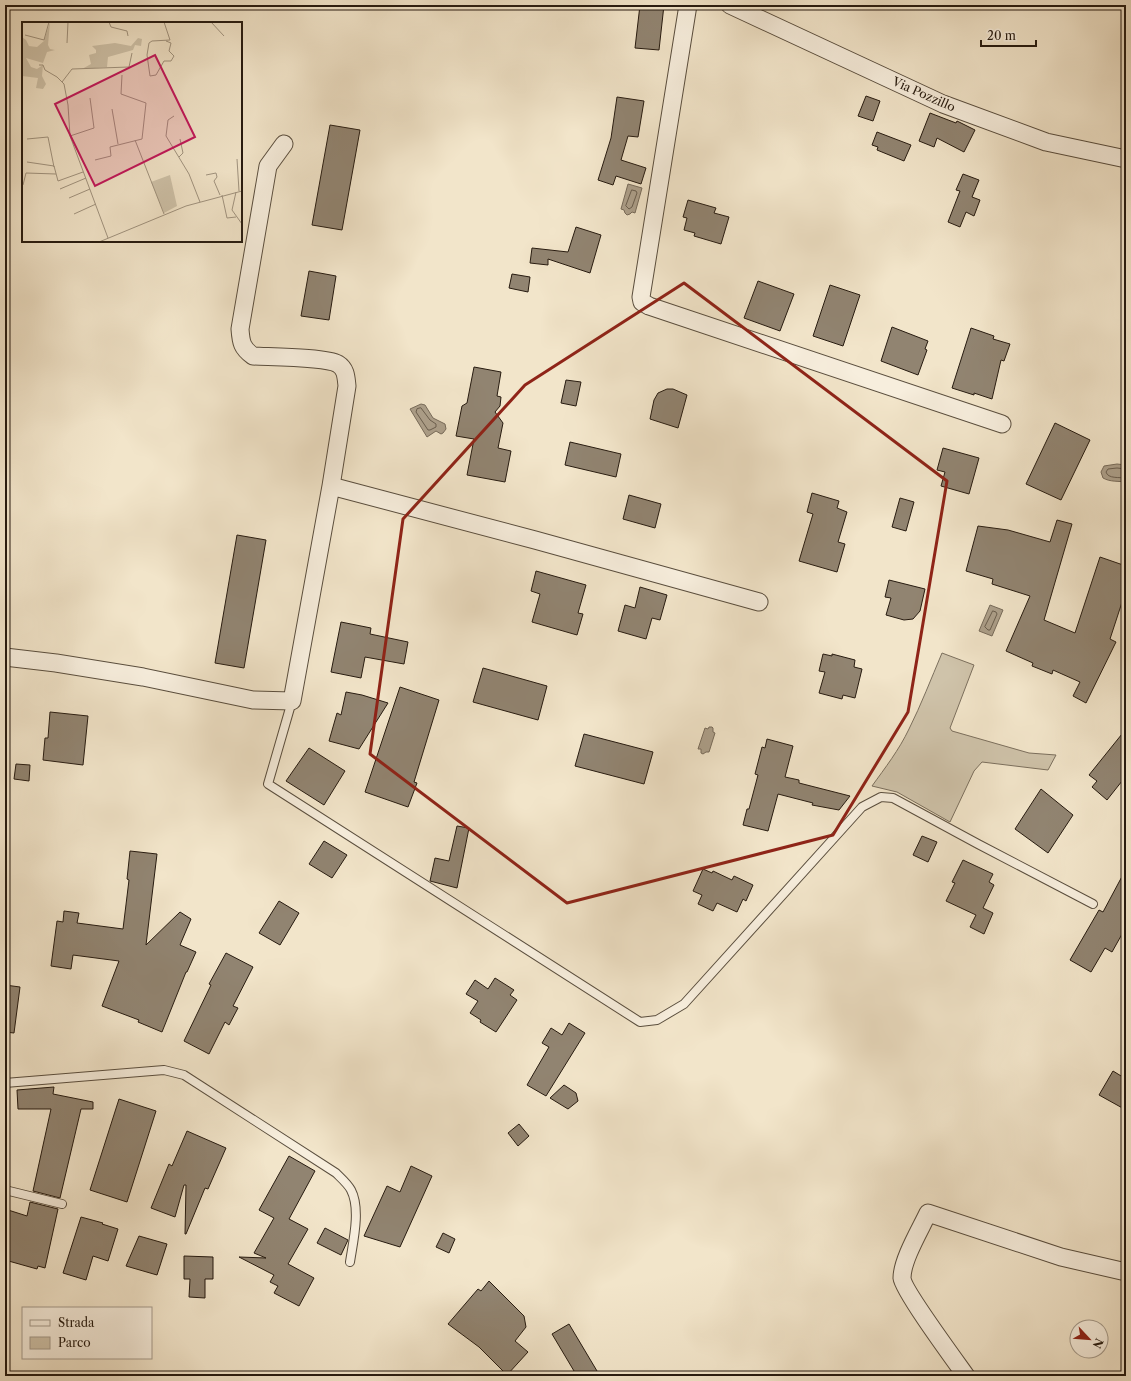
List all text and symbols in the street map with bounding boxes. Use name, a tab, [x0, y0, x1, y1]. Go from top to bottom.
inset map	[22, 22, 242, 242]
scale bar	[981, 22, 1036, 48]
text: 20 m	[987, 28, 1016, 43]
street label: Via Pozzillo	[889, 73, 958, 115]
legend	[22, 1307, 152, 1359]
text: Strada	[58, 1315, 95, 1330]
north arrow	[1069, 1319, 1109, 1359]
text: Parco	[58, 1335, 91, 1350]
text: N	[1089, 1336, 1106, 1351]

